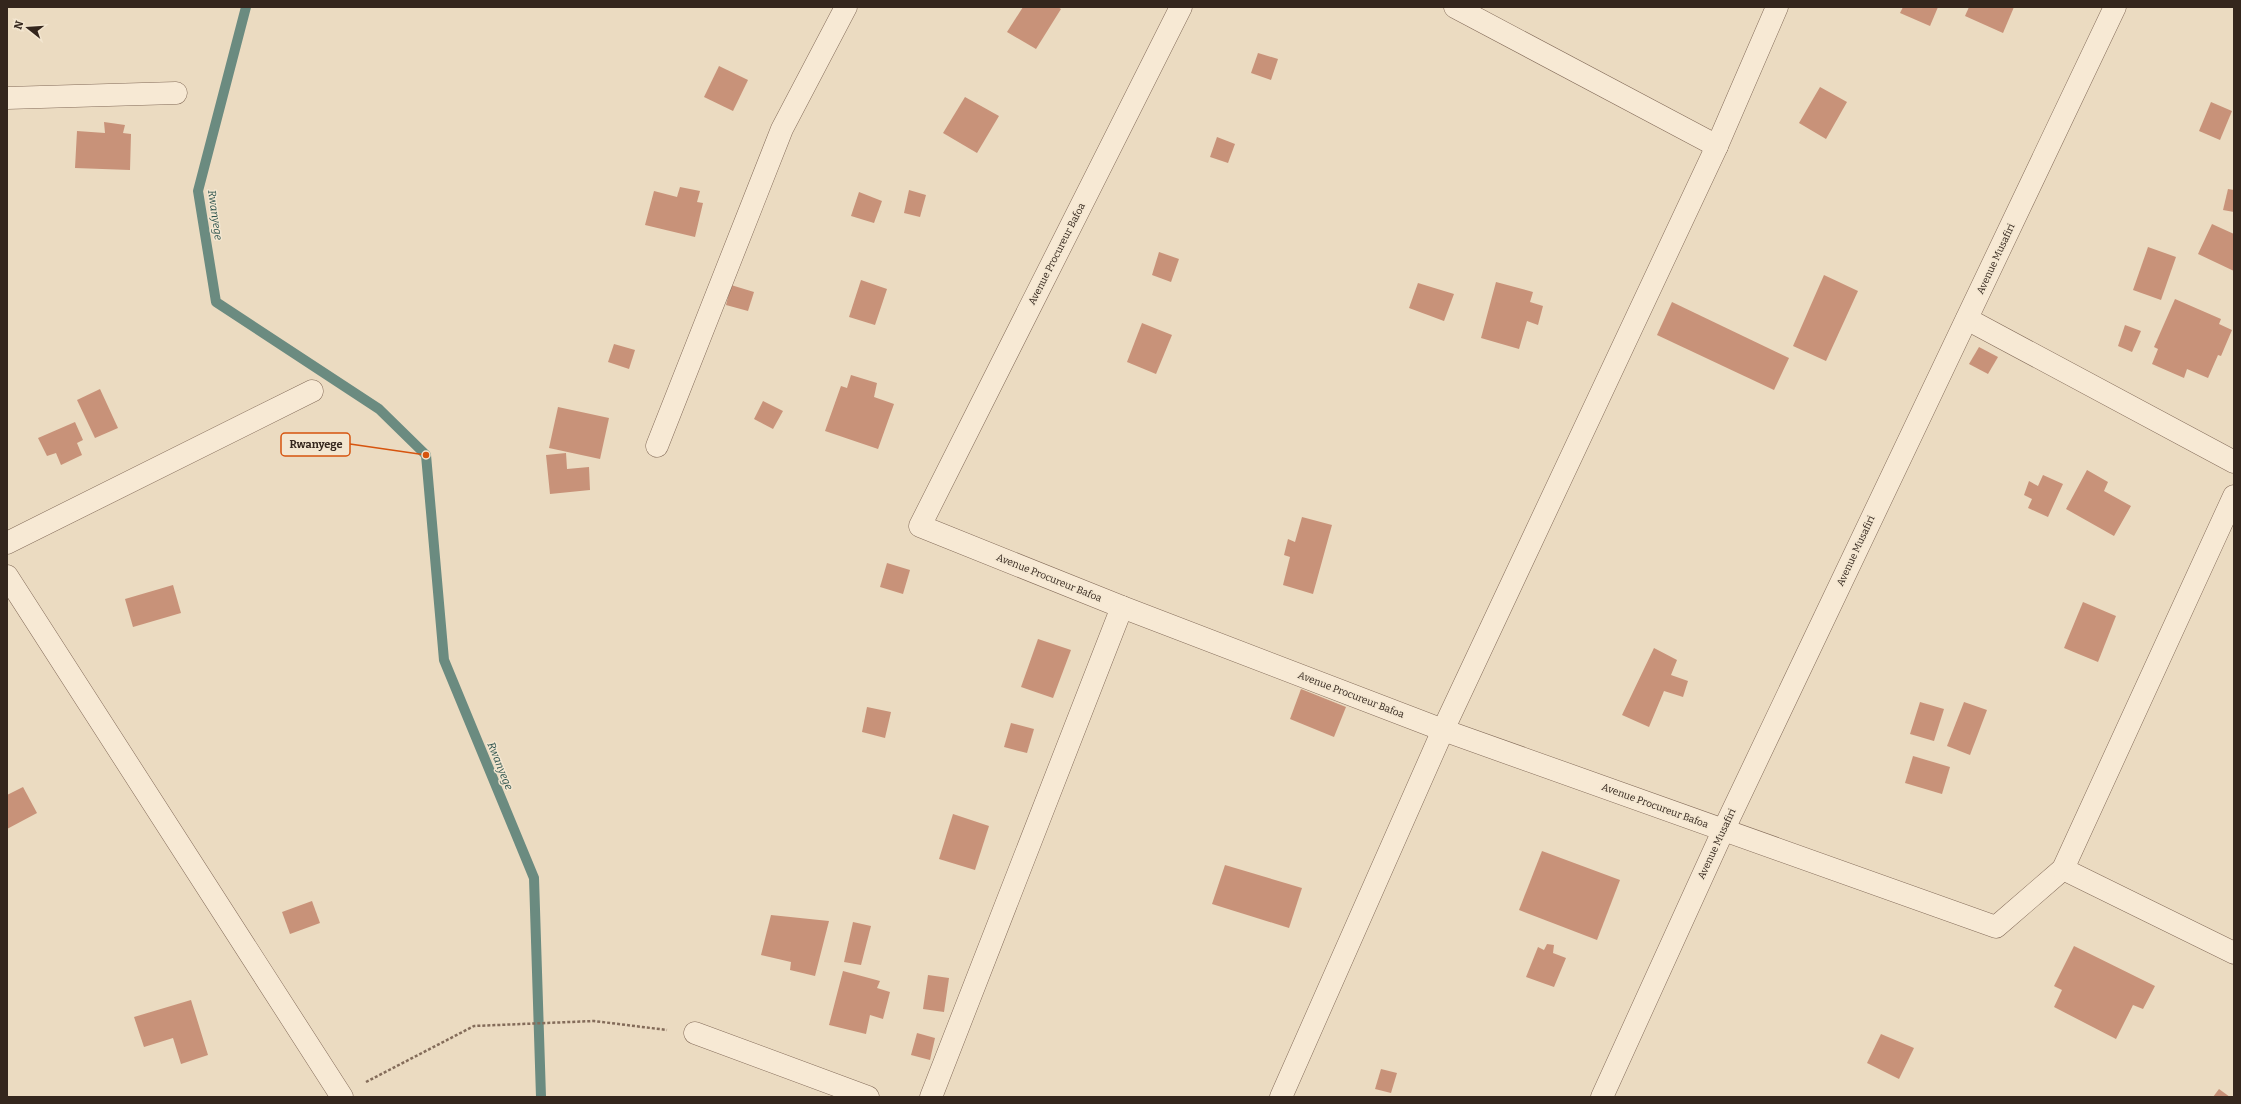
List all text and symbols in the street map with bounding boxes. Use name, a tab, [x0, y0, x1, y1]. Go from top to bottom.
north arrow	[8, 8, 48, 48]
text: N	[11, 19, 27, 31]
water label: Rwanyege	[205, 189, 225, 241]
street label: Avenue Procureur Bafoa	[1026, 201, 1088, 307]
street label: Avenue Musafiri	[1974, 222, 2018, 296]
callout: Rwanyege	[281, 433, 350, 456]
text: Rwanyege	[289, 438, 343, 451]
street label: Avenue Musafiri	[1834, 514, 1878, 588]
street label: Avenue Procureur Bafoa	[995, 551, 1104, 605]
street label: Avenue Procureur Bafoa	[1296, 669, 1406, 721]
water label: Rwanyege	[485, 740, 516, 792]
street label: Avenue Procureur Bafoa	[1600, 781, 1710, 831]
street label: Avenue Musafiri	[1695, 807, 1739, 881]

